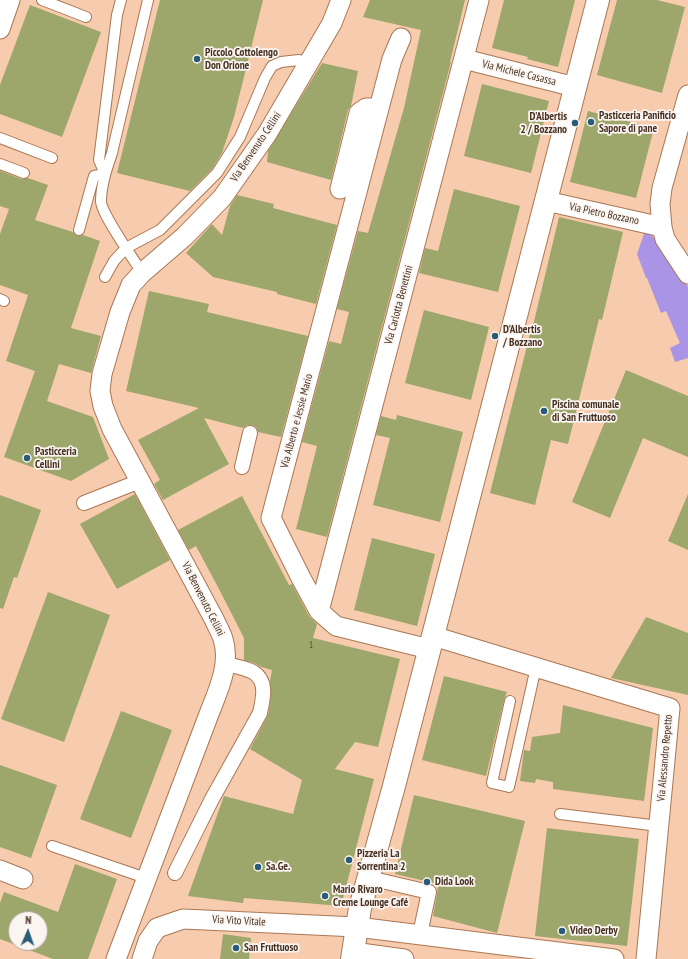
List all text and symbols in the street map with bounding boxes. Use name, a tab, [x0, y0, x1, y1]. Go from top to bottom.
place label: Piccolo Cottolengo Don Orione	[205, 46, 278, 72]
marker: Piccolo Cottolengo Don Orione	[192, 54, 202, 64]
street label: Via Michele Casassa	[481, 57, 557, 89]
place label: Pasticceria Panificio Sapore di pane	[599, 109, 676, 135]
street label: Via Benvenuto Cellini	[228, 110, 284, 184]
place label: D'Albertis 2 / Bozzano	[520, 110, 567, 136]
marker: Pasticceria Panificio Sapore di pane	[586, 117, 596, 127]
marker: D'Albertis 2 / Bozzano	[570, 118, 580, 128]
street label: Via Pietro Bozzano	[568, 200, 640, 228]
street label: Via Carlotta Benettini	[382, 264, 416, 346]
place label: D'Albertis / Bozzano	[503, 323, 542, 349]
marker: D'Albertis / Bozzano	[490, 331, 500, 341]
street label: Via Alberto e Jessie Mario	[278, 372, 316, 470]
place label: Piscina comunale di San Fruttuoso	[552, 398, 619, 424]
marker: Piscina comunale di San Fruttuoso	[539, 406, 549, 416]
place label: Pasticceria Cellini	[35, 445, 76, 471]
marker: Pasticceria Cellini	[22, 453, 32, 463]
street label: Via Benvenuto Cellini	[179, 560, 227, 638]
house number: 1	[309, 640, 313, 650]
street label: Via Alessandro Repetto	[655, 714, 675, 802]
place label: Pizzeria La Sorrentina 2	[357, 847, 405, 873]
marker: Pizzeria La Sorrentina 2	[344, 855, 354, 865]
place label: Sa.Ge.	[266, 860, 290, 874]
marker: Sa.Ge.	[253, 862, 263, 872]
place label: Dida Look	[435, 875, 474, 889]
marker: Dida Look	[422, 877, 432, 887]
place label: Mario Rivaro Creme Lounge Café	[333, 883, 408, 909]
marker: Mario Rivaro Creme Lounge Café	[320, 891, 330, 901]
north arrow	[8, 911, 48, 951]
text: N	[25, 913, 32, 927]
street label: Via Vito Vitale	[212, 913, 266, 929]
place label: Video Derby	[570, 924, 618, 938]
marker: Video Derby	[557, 926, 567, 936]
place label: San Fruttuoso	[244, 941, 298, 955]
marker: San Fruttuoso	[231, 943, 241, 953]

